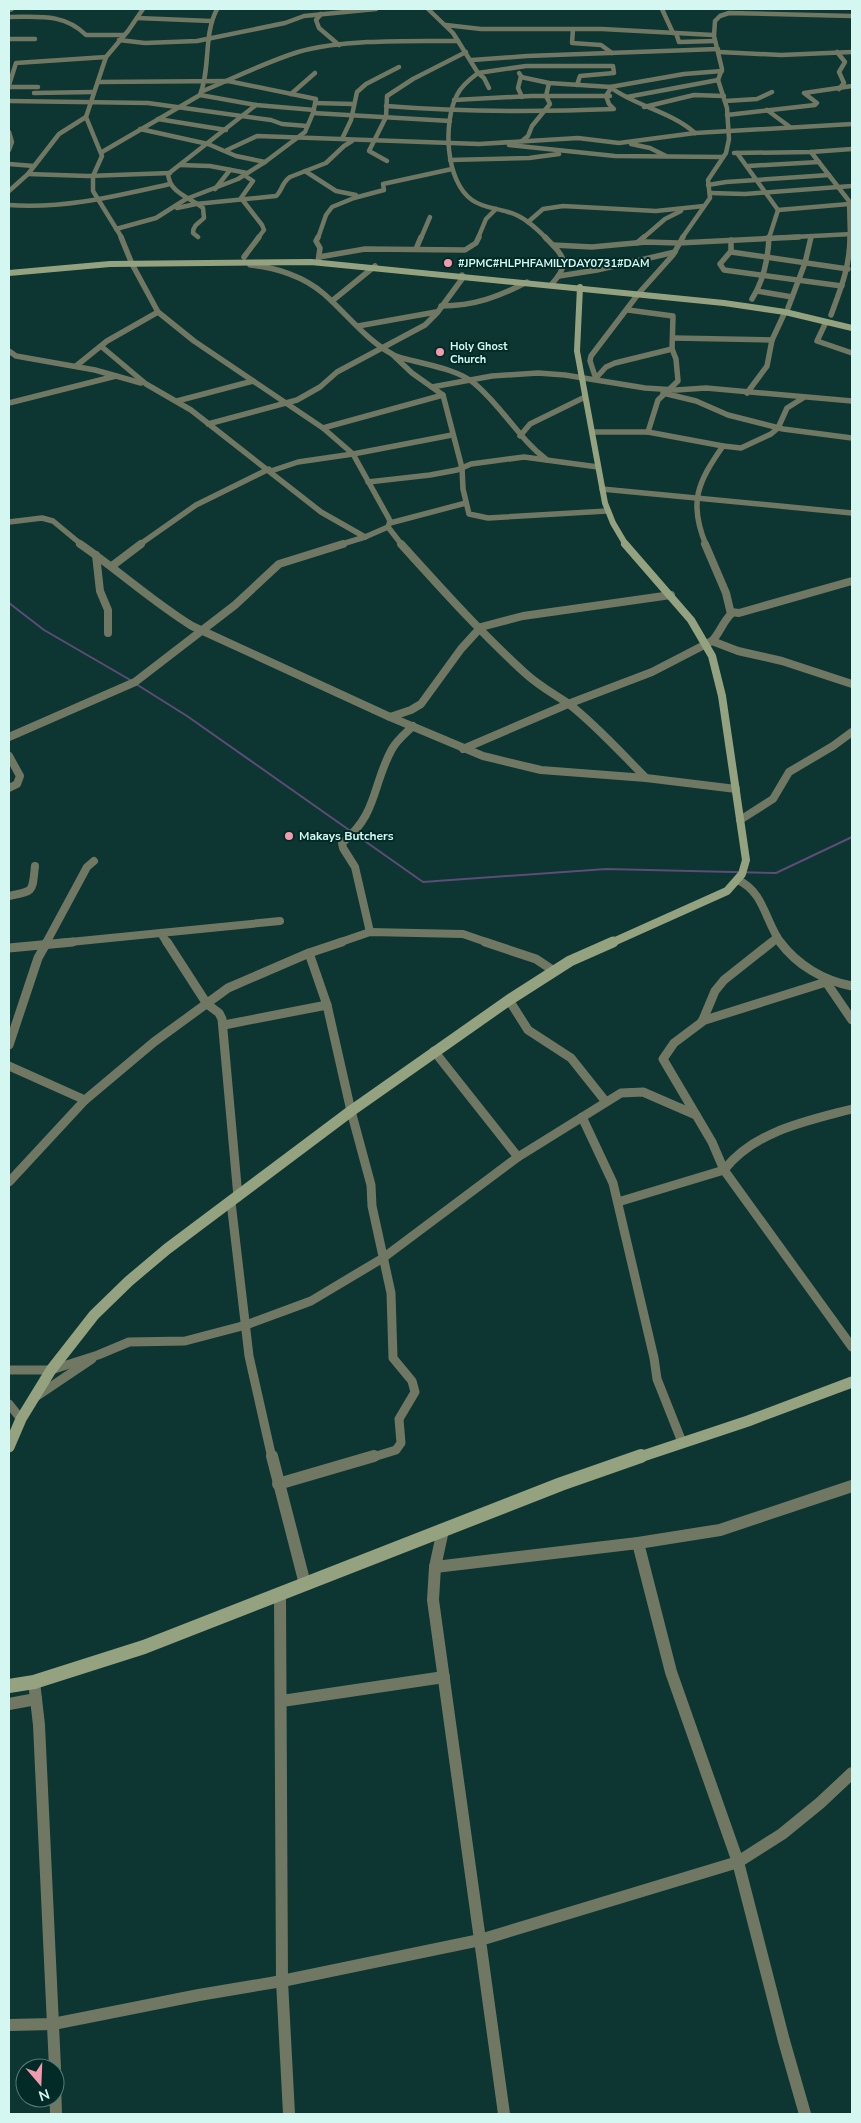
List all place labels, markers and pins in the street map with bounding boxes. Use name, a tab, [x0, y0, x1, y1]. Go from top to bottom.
place label: #JPMC#HLPHFAMILYDAY0731#DAM	[458, 256, 650, 271]
marker: #JPMC#HLPHFAMILYDAY0731#DAM	[442, 257, 454, 269]
place label: Holy Ghost Church	[450, 339, 508, 367]
marker: Holy Ghost Church	[434, 346, 446, 358]
place label: Makays Butchers	[299, 828, 394, 844]
marker: Makays Butchers	[283, 830, 295, 842]

